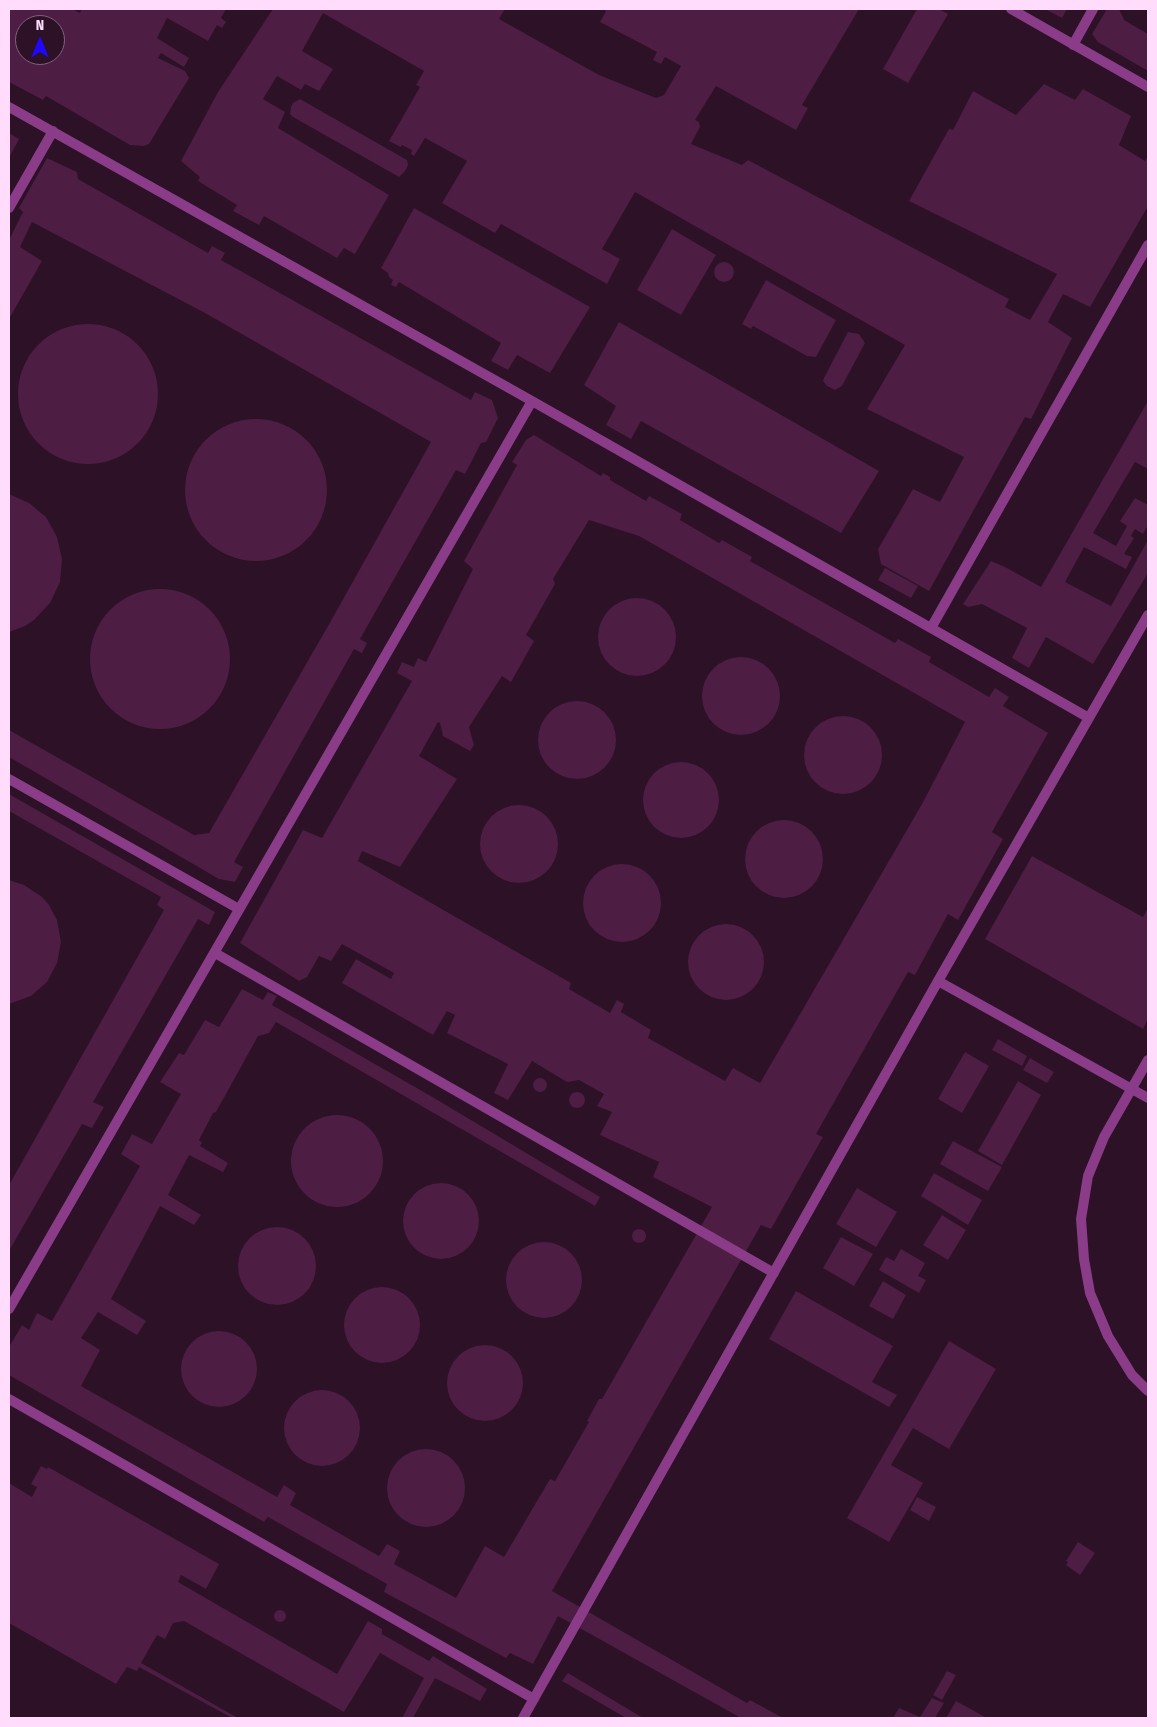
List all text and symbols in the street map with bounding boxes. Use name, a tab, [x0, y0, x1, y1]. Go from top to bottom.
north arrow	[15, 15, 65, 65]
text: N	[36, 17, 44, 34]

